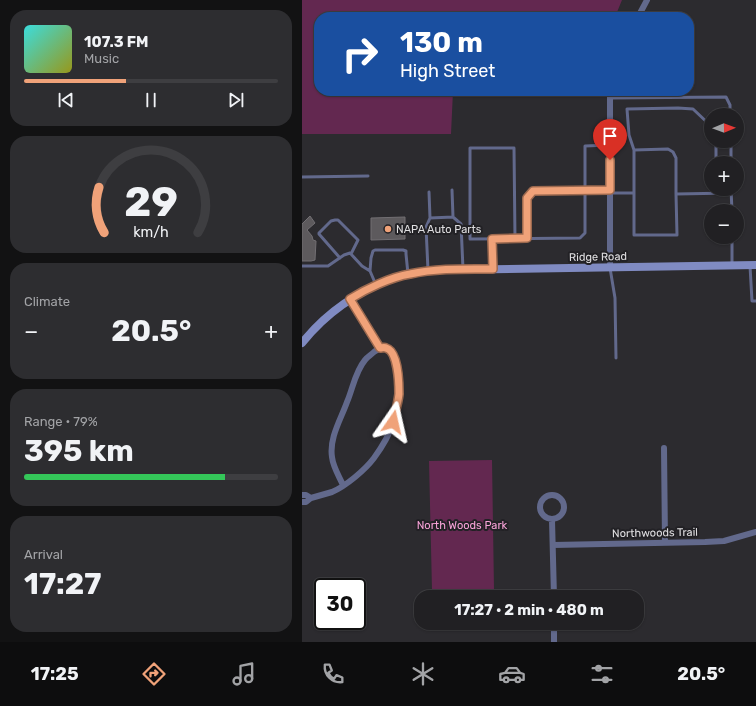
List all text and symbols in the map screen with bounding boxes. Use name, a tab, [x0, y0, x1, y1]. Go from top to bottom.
text: 130 m	[400, 26, 483, 59]
icon: right	[334, 28, 386, 80]
text: 107.3 FM	[84, 33, 148, 51]
text: Music	[84, 51, 119, 66]
text: High Street	[400, 60, 495, 82]
icon: previous	[55, 89, 77, 111]
icon: pause	[140, 89, 162, 111]
icon: next	[225, 89, 247, 111]
north arrow	[704, 108, 744, 148]
map controls	[704, 108, 744, 244]
pin	[593, 119, 627, 160]
icon: arrive	[599, 125, 621, 147]
button: +	[704, 156, 744, 196]
text: 29	[124, 176, 178, 225]
button: −	[704, 204, 744, 244]
text: km/h	[133, 223, 169, 240]
place label: NAPA Auto Parts	[396, 223, 482, 236]
marker: NAPA Auto Parts	[383, 224, 393, 234]
street label: Ridge Road	[569, 250, 627, 264]
text: Climate	[24, 294, 70, 309]
text: 20.5°	[111, 313, 191, 349]
text: −	[24, 318, 38, 345]
text: +	[264, 318, 278, 345]
position arrow	[372, 401, 414, 443]
text: Range · 79%	[24, 414, 98, 429]
text: 395 km	[24, 433, 134, 469]
park label: North Woods Park	[417, 519, 508, 532]
street label: Northwoods Trail	[612, 526, 698, 540]
text: Arrival	[24, 547, 63, 562]
text: 17:27	[24, 566, 102, 602]
speed limit sign: 30	[314, 578, 366, 630]
text: 17:27 · 2 min · 480 m	[454, 601, 604, 619]
icon: directions	[140, 660, 168, 688]
icon: music	[230, 660, 258, 688]
icon: phone	[319, 660, 347, 688]
icon: climate	[409, 660, 437, 688]
icon: car	[498, 660, 526, 688]
icon: filters	[588, 660, 616, 688]
text: 17:25	[31, 663, 79, 685]
text: 20.5°	[677, 663, 725, 685]

